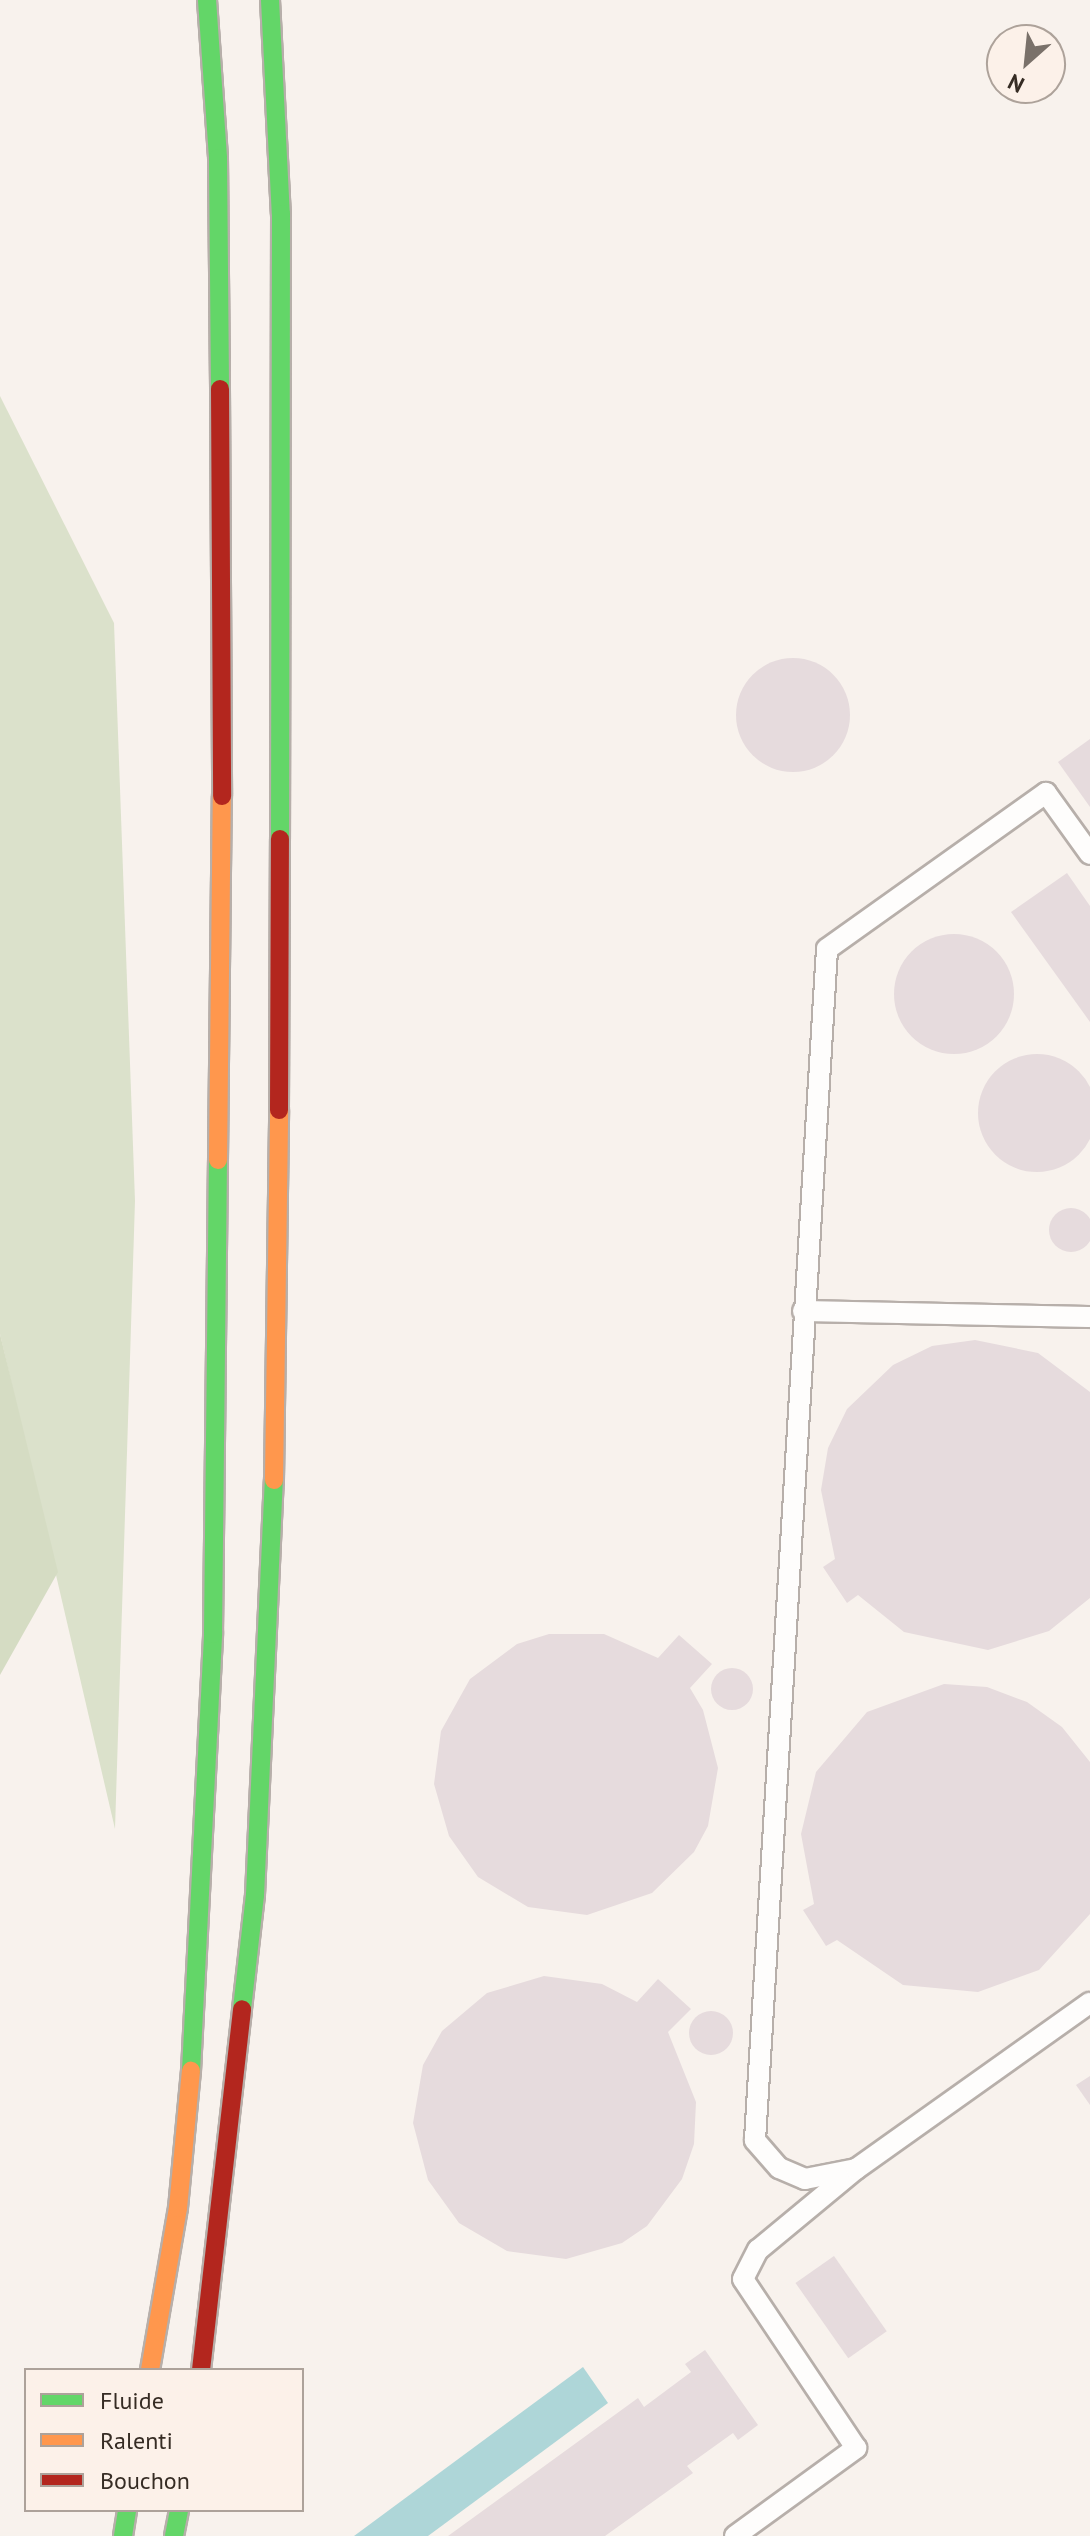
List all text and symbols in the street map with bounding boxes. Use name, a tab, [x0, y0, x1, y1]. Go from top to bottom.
north arrow	[986, 24, 1066, 104]
text: N	[1003, 68, 1029, 99]
legend	[24, 2368, 304, 2512]
text: Fluide	[100, 2385, 164, 2416]
text: Ralenti	[100, 2425, 173, 2456]
text: Bouchon	[100, 2465, 190, 2496]

